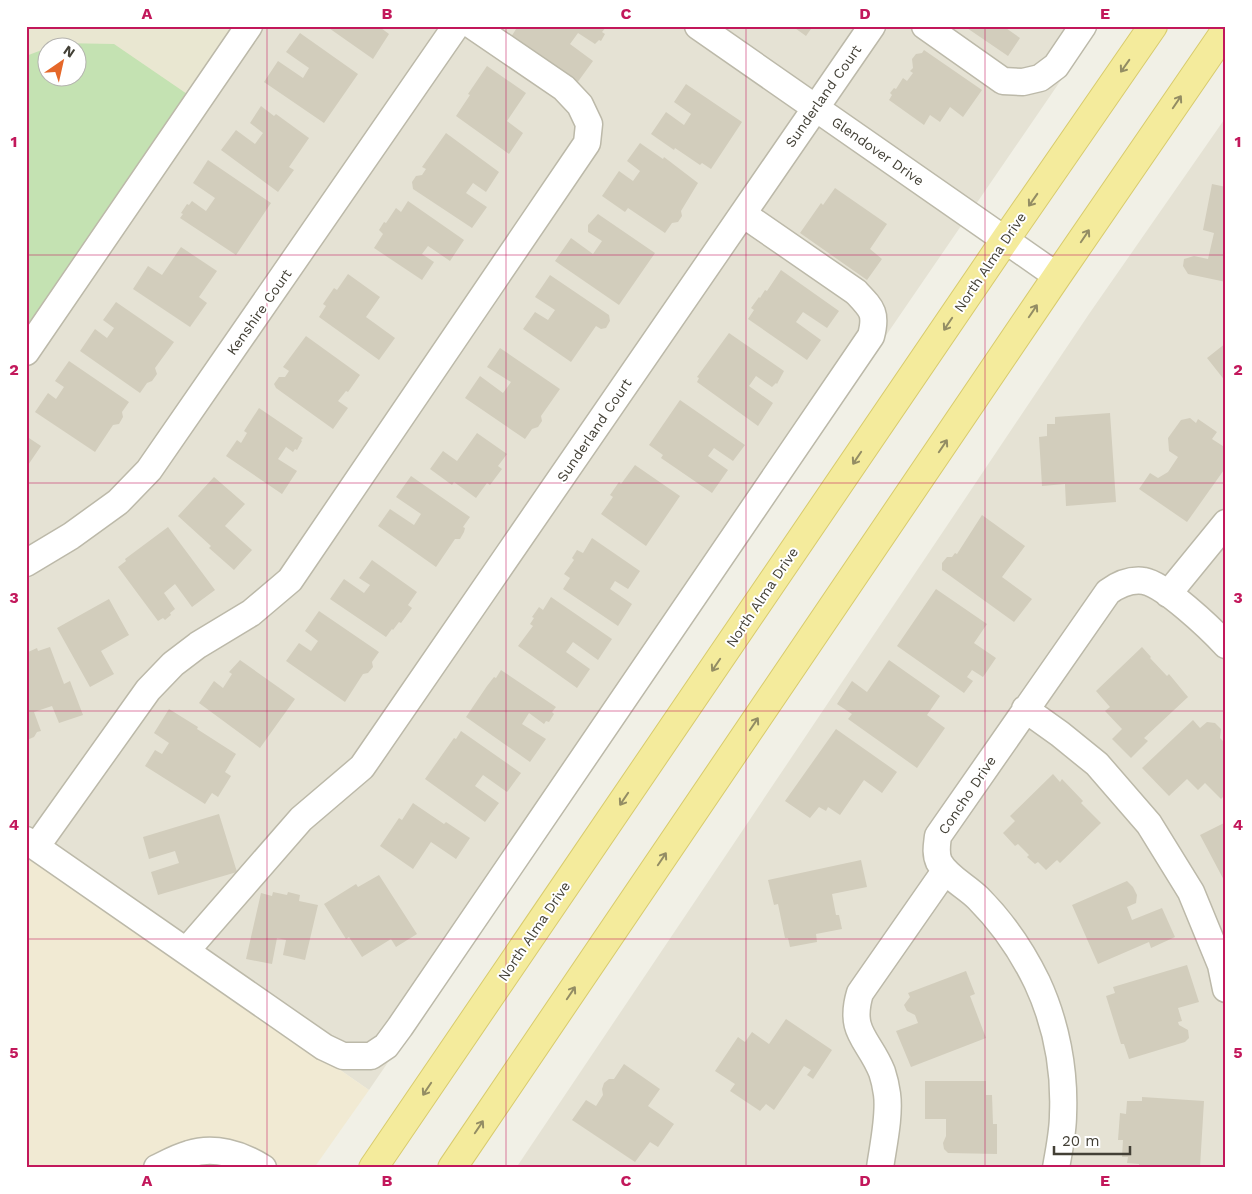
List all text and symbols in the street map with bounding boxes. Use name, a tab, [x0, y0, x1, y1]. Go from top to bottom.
text: A	[142, 4, 153, 23]
text: B	[382, 4, 393, 23]
text: C	[621, 4, 632, 23]
text: D	[859, 4, 871, 23]
text: E	[1100, 4, 1110, 23]
north arrow	[38, 38, 88, 88]
text: N	[60, 42, 78, 61]
street label: Sunderland Court	[782, 42, 864, 150]
one-way arrow	[1120, 59, 1130, 73]
one-way arrow	[1172, 95, 1182, 109]
street label: Glendover Drive	[829, 113, 927, 189]
text: 1	[11, 132, 17, 151]
text: 1	[1235, 132, 1241, 151]
one-way arrow	[1028, 193, 1038, 207]
street label: North Alma Drive	[951, 209, 1029, 315]
one-way arrow	[1079, 229, 1090, 243]
street label: Kenshire Court	[223, 266, 295, 358]
one-way arrow	[1028, 304, 1038, 318]
one-way arrow	[943, 316, 953, 330]
text: 2	[9, 360, 19, 379]
text: 2	[1233, 360, 1243, 379]
street label: Sunderland Court	[554, 375, 635, 485]
one-way arrow	[937, 439, 948, 453]
one-way arrow	[851, 451, 862, 465]
street label: North Alma Drive	[723, 544, 801, 650]
text: 3	[9, 588, 19, 607]
text: 3	[1233, 588, 1243, 607]
one-way arrow	[711, 657, 721, 671]
one-way arrow	[749, 718, 759, 732]
street label: Concho Drive	[935, 753, 999, 837]
one-way arrow	[619, 792, 629, 806]
text: 4	[9, 815, 19, 834]
text: 4	[1233, 815, 1243, 834]
one-way arrow	[657, 852, 667, 866]
street label: North Alma Drive	[495, 878, 573, 984]
one-way arrow	[566, 986, 576, 1000]
text: 5	[9, 1043, 19, 1062]
text: 5	[1233, 1043, 1243, 1062]
one-way arrow	[422, 1082, 432, 1096]
one-way arrow	[475, 1121, 485, 1135]
scale bar	[1054, 1124, 1131, 1156]
text: 20 m	[1062, 1132, 1100, 1150]
text: A	[142, 1171, 153, 1190]
text: B	[382, 1171, 393, 1190]
text: C	[621, 1171, 632, 1190]
text: D	[859, 1171, 871, 1190]
text: E	[1100, 1171, 1110, 1190]

